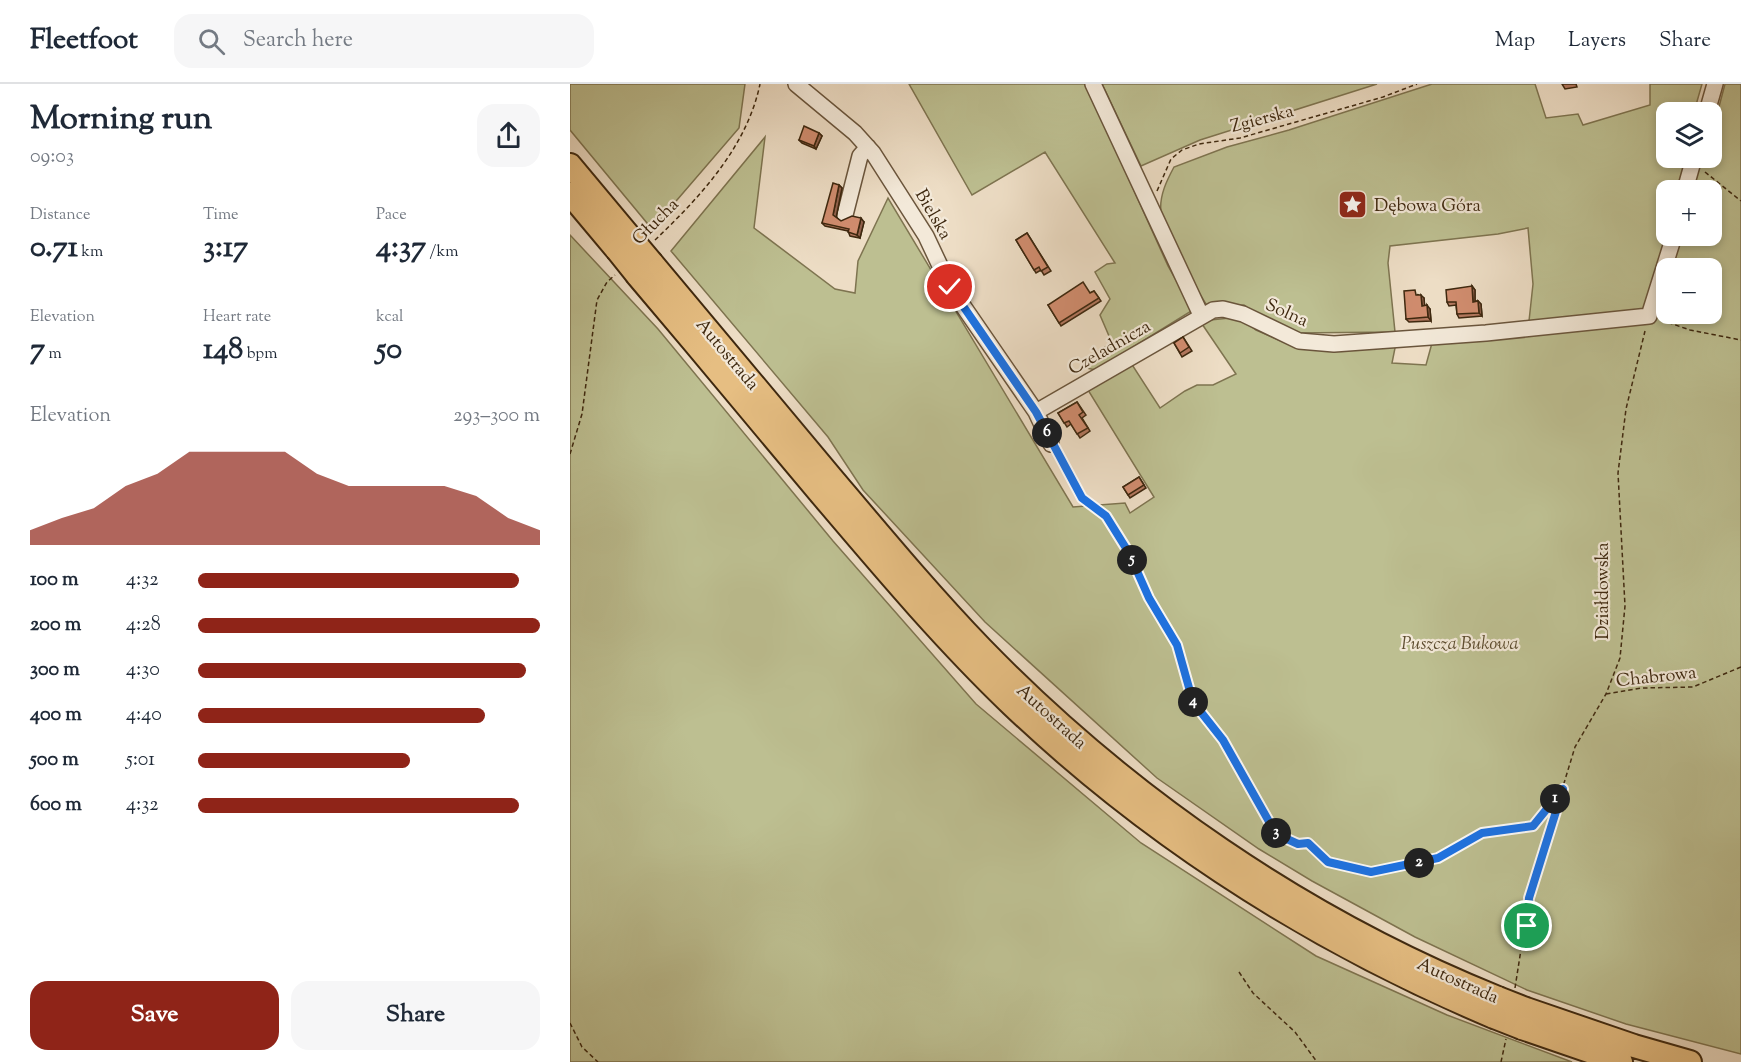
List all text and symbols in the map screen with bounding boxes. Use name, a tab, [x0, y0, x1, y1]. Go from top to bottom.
search box	[174, 14, 594, 68]
text: Fleetfoot	[30, 21, 138, 61]
icon: search	[195, 25, 228, 58]
text: Search here	[243, 25, 353, 57]
text: Map	[1495, 26, 1535, 56]
text: Layers	[1568, 26, 1626, 56]
text: Share	[1659, 26, 1711, 56]
text: Morning run	[30, 96, 212, 144]
street label: Zgierska	[1228, 99, 1297, 141]
map controls	[1656, 102, 1722, 324]
button: layers	[1656, 102, 1722, 168]
button: share	[477, 104, 540, 167]
text: 09:03	[30, 143, 74, 172]
button: +	[1656, 180, 1722, 246]
street label: Bielska	[907, 185, 957, 245]
place icon: Dębowa Góra	[1337, 189, 1369, 221]
street label: Głucha	[627, 193, 686, 252]
place label: Dębowa Góra	[1374, 194, 1481, 220]
text: Distance	[30, 204, 90, 227]
text: Time	[203, 204, 239, 227]
text: Pace	[376, 204, 407, 227]
text: 0.71	[30, 227, 78, 270]
text: 3:17	[203, 227, 248, 270]
text: 4:37	[376, 227, 426, 270]
text: km	[78, 241, 103, 264]
text: /km	[426, 241, 458, 264]
button: −	[1656, 258, 1722, 324]
pin	[924, 261, 975, 312]
icon: check	[933, 270, 966, 303]
street label: Solna	[1261, 293, 1312, 335]
text: Elevation	[30, 306, 95, 329]
text: Heart rate	[203, 306, 271, 329]
text: kcal	[376, 306, 404, 329]
street label: Autostrada	[689, 314, 764, 397]
street label: Czeladnicza	[1064, 315, 1156, 383]
text: 7	[30, 329, 45, 372]
text: 148	[203, 329, 243, 372]
text: 50	[376, 329, 402, 372]
text: m	[45, 343, 62, 366]
text: bpm	[243, 343, 277, 366]
text: Elevation	[30, 402, 111, 431]
text: 293–300 m	[453, 402, 540, 431]
pin: 6	[1032, 418, 1062, 448]
text: 6	[1043, 421, 1051, 444]
street label: Działdowska	[1591, 542, 1617, 640]
pin: 5	[1117, 545, 1147, 575]
text: 5	[1129, 548, 1135, 571]
text: 100 m	[30, 566, 79, 595]
text: 4:32	[126, 566, 159, 595]
text: 200 m	[30, 611, 81, 640]
text: 4:28	[126, 611, 161, 640]
park label: Puszcza Bukowa	[1401, 632, 1519, 658]
text: 300 m	[30, 656, 80, 685]
text: 4:30	[126, 656, 160, 685]
street label: Chabrowa	[1615, 661, 1698, 695]
street label: Autostrada	[1010, 679, 1092, 756]
pin: 4	[1178, 687, 1208, 717]
text: 4	[1189, 690, 1197, 713]
text: 400 m	[30, 701, 82, 730]
text: 4:40	[126, 701, 162, 730]
text: 500 m	[30, 746, 79, 775]
text: 5:01	[126, 746, 155, 775]
pin: 1	[1540, 784, 1570, 814]
text: 1	[1552, 787, 1558, 810]
text: 600 m	[30, 791, 82, 820]
text: 4:32	[126, 791, 159, 820]
pin: 3	[1261, 818, 1291, 848]
text: 3	[1273, 821, 1279, 844]
pin: 2	[1404, 848, 1434, 878]
text: 2	[1415, 851, 1423, 874]
pin	[1501, 900, 1552, 951]
icon: arrive	[1510, 909, 1543, 942]
street label: Autostrada	[1412, 952, 1502, 1011]
button: Save	[30, 981, 279, 1050]
button: Share	[291, 981, 540, 1050]

